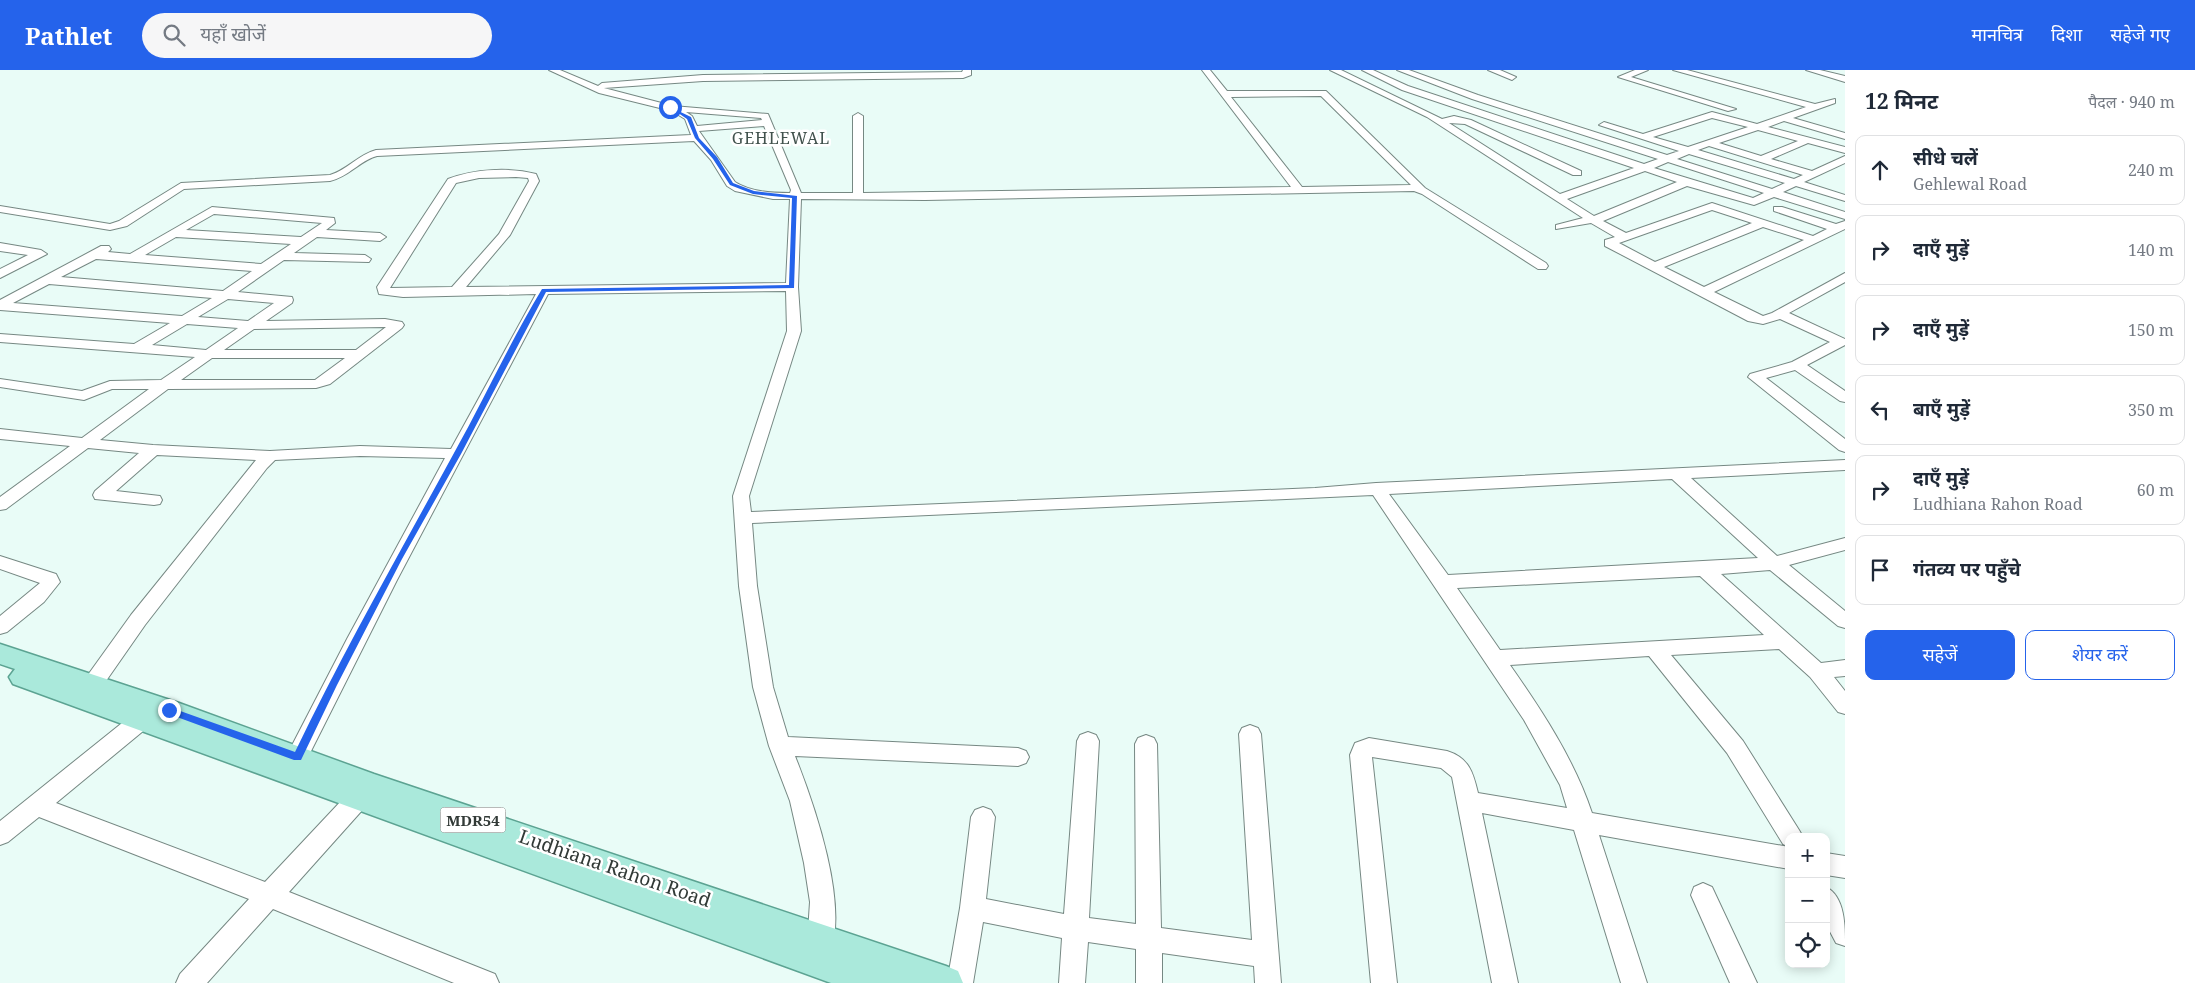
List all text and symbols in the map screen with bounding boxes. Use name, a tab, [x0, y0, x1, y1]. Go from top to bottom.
search box	[142, 13, 492, 58]
text: Pathlet	[25, 19, 112, 52]
icon: search	[160, 21, 188, 49]
text: यहाँ खोजें	[200, 21, 266, 47]
text: मानचित्र	[1972, 22, 2023, 46]
text: दिशा	[2051, 22, 2082, 46]
text: सहेजे गए	[2110, 22, 2170, 46]
text: 12 मिनट	[1865, 87, 1938, 115]
text: पैदल · 940 m	[2088, 91, 2175, 113]
route start	[659, 96, 682, 119]
district label: GEHLEWAL	[732, 127, 830, 149]
text: सीधे चलें	[1913, 145, 1978, 171]
icon: ahead	[1866, 156, 1894, 184]
text: 240 m	[2128, 159, 2174, 181]
text: Gehlewal Road	[1913, 173, 2027, 195]
icon: right	[1866, 236, 1894, 264]
text: दाएँ मुड़ें	[1913, 236, 1969, 262]
text: 140 m	[2128, 239, 2174, 261]
icon: right	[1866, 316, 1894, 344]
text: दाएँ मुड़ें	[1913, 316, 1969, 342]
text: 150 m	[2128, 319, 2174, 341]
icon: left	[1866, 396, 1894, 424]
text: बाएँ मुड़ें	[1913, 396, 1970, 422]
text: 350 m	[2128, 399, 2174, 421]
text: दाएँ मुड़ें	[1913, 465, 1969, 491]
icon: right	[1866, 476, 1894, 504]
text: 60 m	[2137, 479, 2174, 501]
text: Ludhiana Rahon Road	[1913, 493, 2083, 515]
icon: arrive	[1866, 556, 1894, 584]
text: गंतव्य पर पहुँचे	[1913, 556, 2021, 582]
button: सहेजें	[1865, 630, 2015, 680]
button: शेयर करें	[2025, 630, 2175, 680]
route end	[158, 699, 181, 722]
road number: MDR54	[440, 808, 506, 832]
street label: Ludhiana Rahon Road	[516, 823, 715, 913]
map controls	[1785, 833, 1830, 968]
button: +	[1785, 833, 1830, 878]
button: −	[1785, 878, 1830, 923]
button: locate	[1785, 923, 1830, 968]

